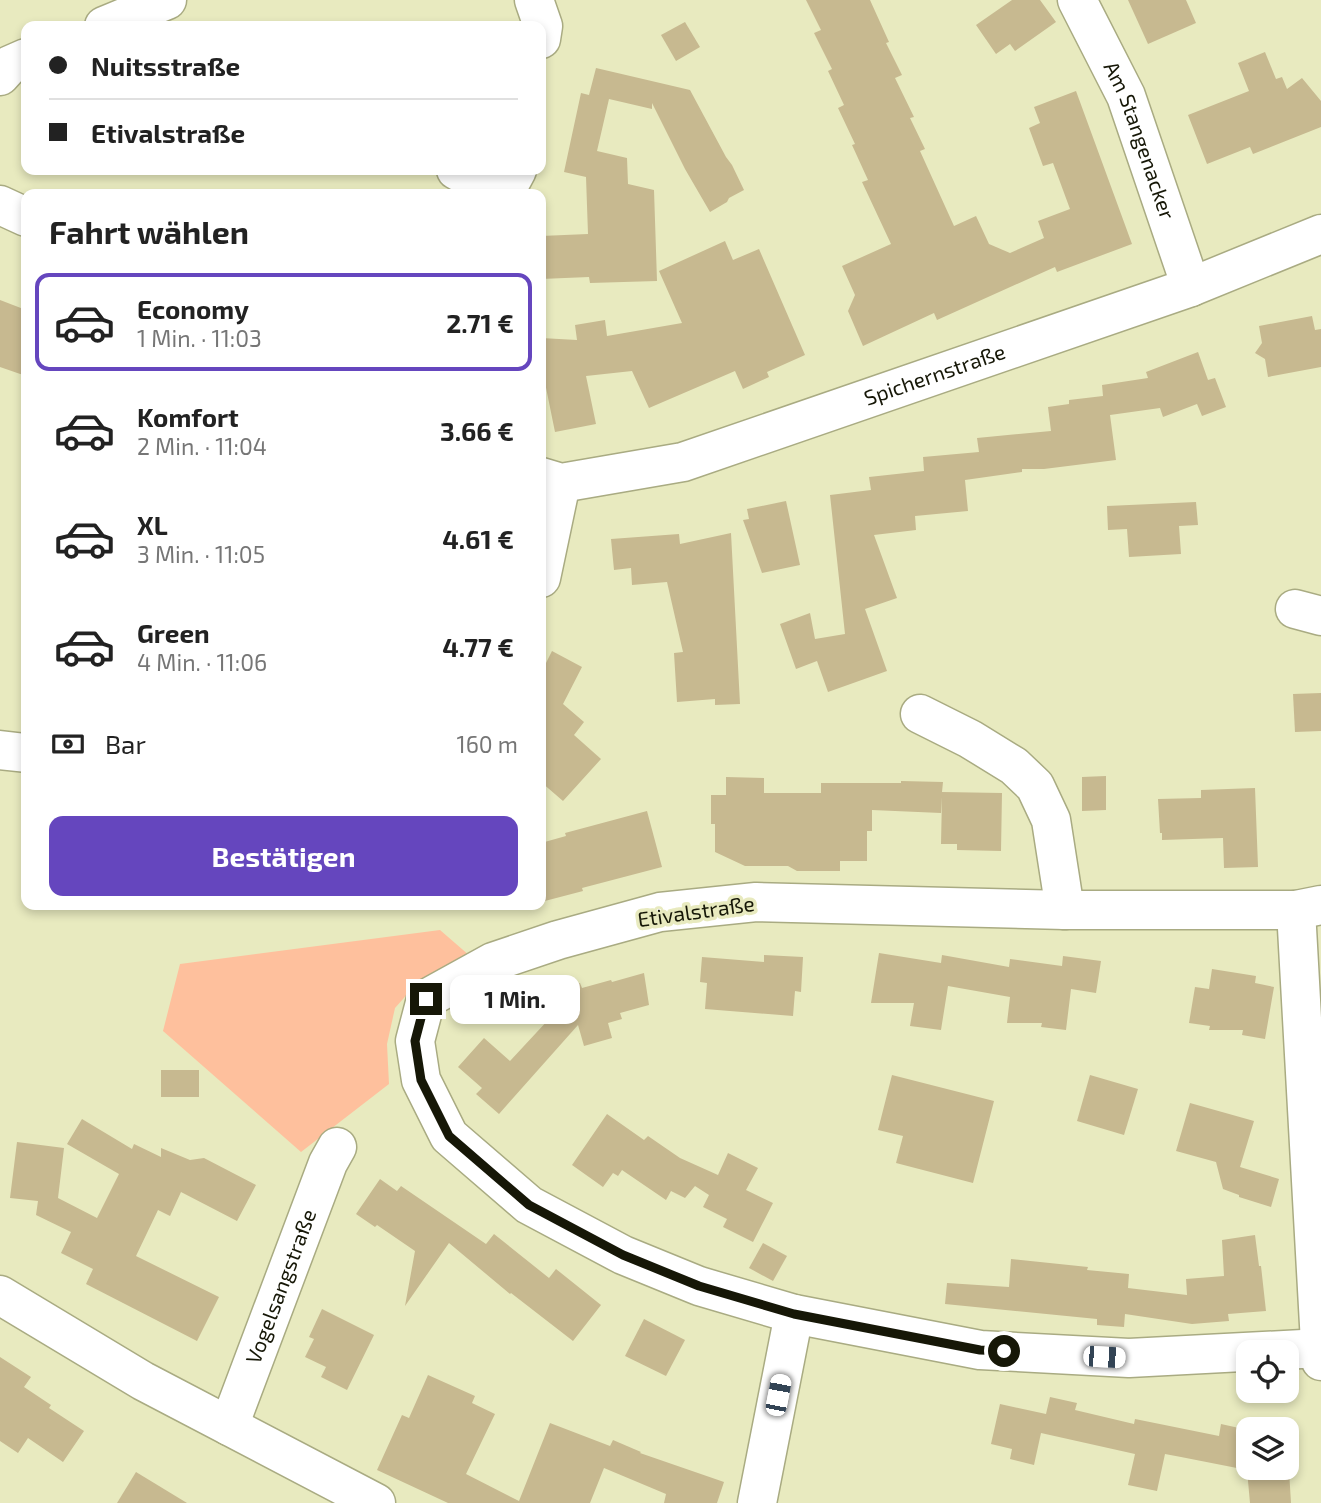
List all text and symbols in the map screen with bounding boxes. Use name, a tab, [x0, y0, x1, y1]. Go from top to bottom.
text: Nuitsstraße	[91, 50, 240, 81]
street label: Am Stangenacker	[1099, 57, 1181, 223]
text: Etivalstraße	[91, 117, 245, 148]
text: Fahrt wählen	[49, 212, 249, 250]
icon: car	[53, 291, 116, 354]
text: Economy	[137, 293, 249, 324]
text: 2.71 €	[446, 307, 514, 338]
text: 1 Min. · 11:03	[137, 324, 262, 352]
street label: Spichernstraße	[860, 338, 1008, 410]
icon: car	[53, 399, 116, 462]
text: Komfort	[137, 401, 239, 432]
text: 3.66 €	[440, 415, 514, 446]
text: 2 Min. · 11:04	[137, 432, 267, 460]
icon: car	[53, 507, 116, 570]
text: XL	[137, 509, 168, 540]
text: 4.61 €	[442, 523, 514, 554]
text: 3 Min. · 11:05	[137, 540, 265, 568]
icon: car	[53, 615, 116, 678]
text: Green	[137, 617, 210, 648]
text: 4.77 €	[442, 631, 514, 662]
text: 4 Min. · 11:06	[137, 648, 267, 676]
icon: cash	[49, 725, 87, 763]
text: Bar	[105, 728, 146, 759]
text: 160 m	[457, 730, 518, 758]
button: Bestätigen	[49, 816, 518, 896]
street label: Etivalstraße	[636, 890, 756, 931]
callout: 1 Min.	[450, 974, 580, 1024]
route end	[410, 983, 442, 1015]
text: 1 Min.	[484, 985, 546, 1013]
street label: Vogelsangstraße	[240, 1205, 321, 1367]
route start	[988, 1335, 1020, 1367]
map controls	[1236, 1340, 1299, 1480]
button: locate	[1236, 1340, 1299, 1403]
car	[1083, 1345, 1126, 1369]
car	[764, 1372, 793, 1418]
button: layers	[1236, 1417, 1299, 1480]

